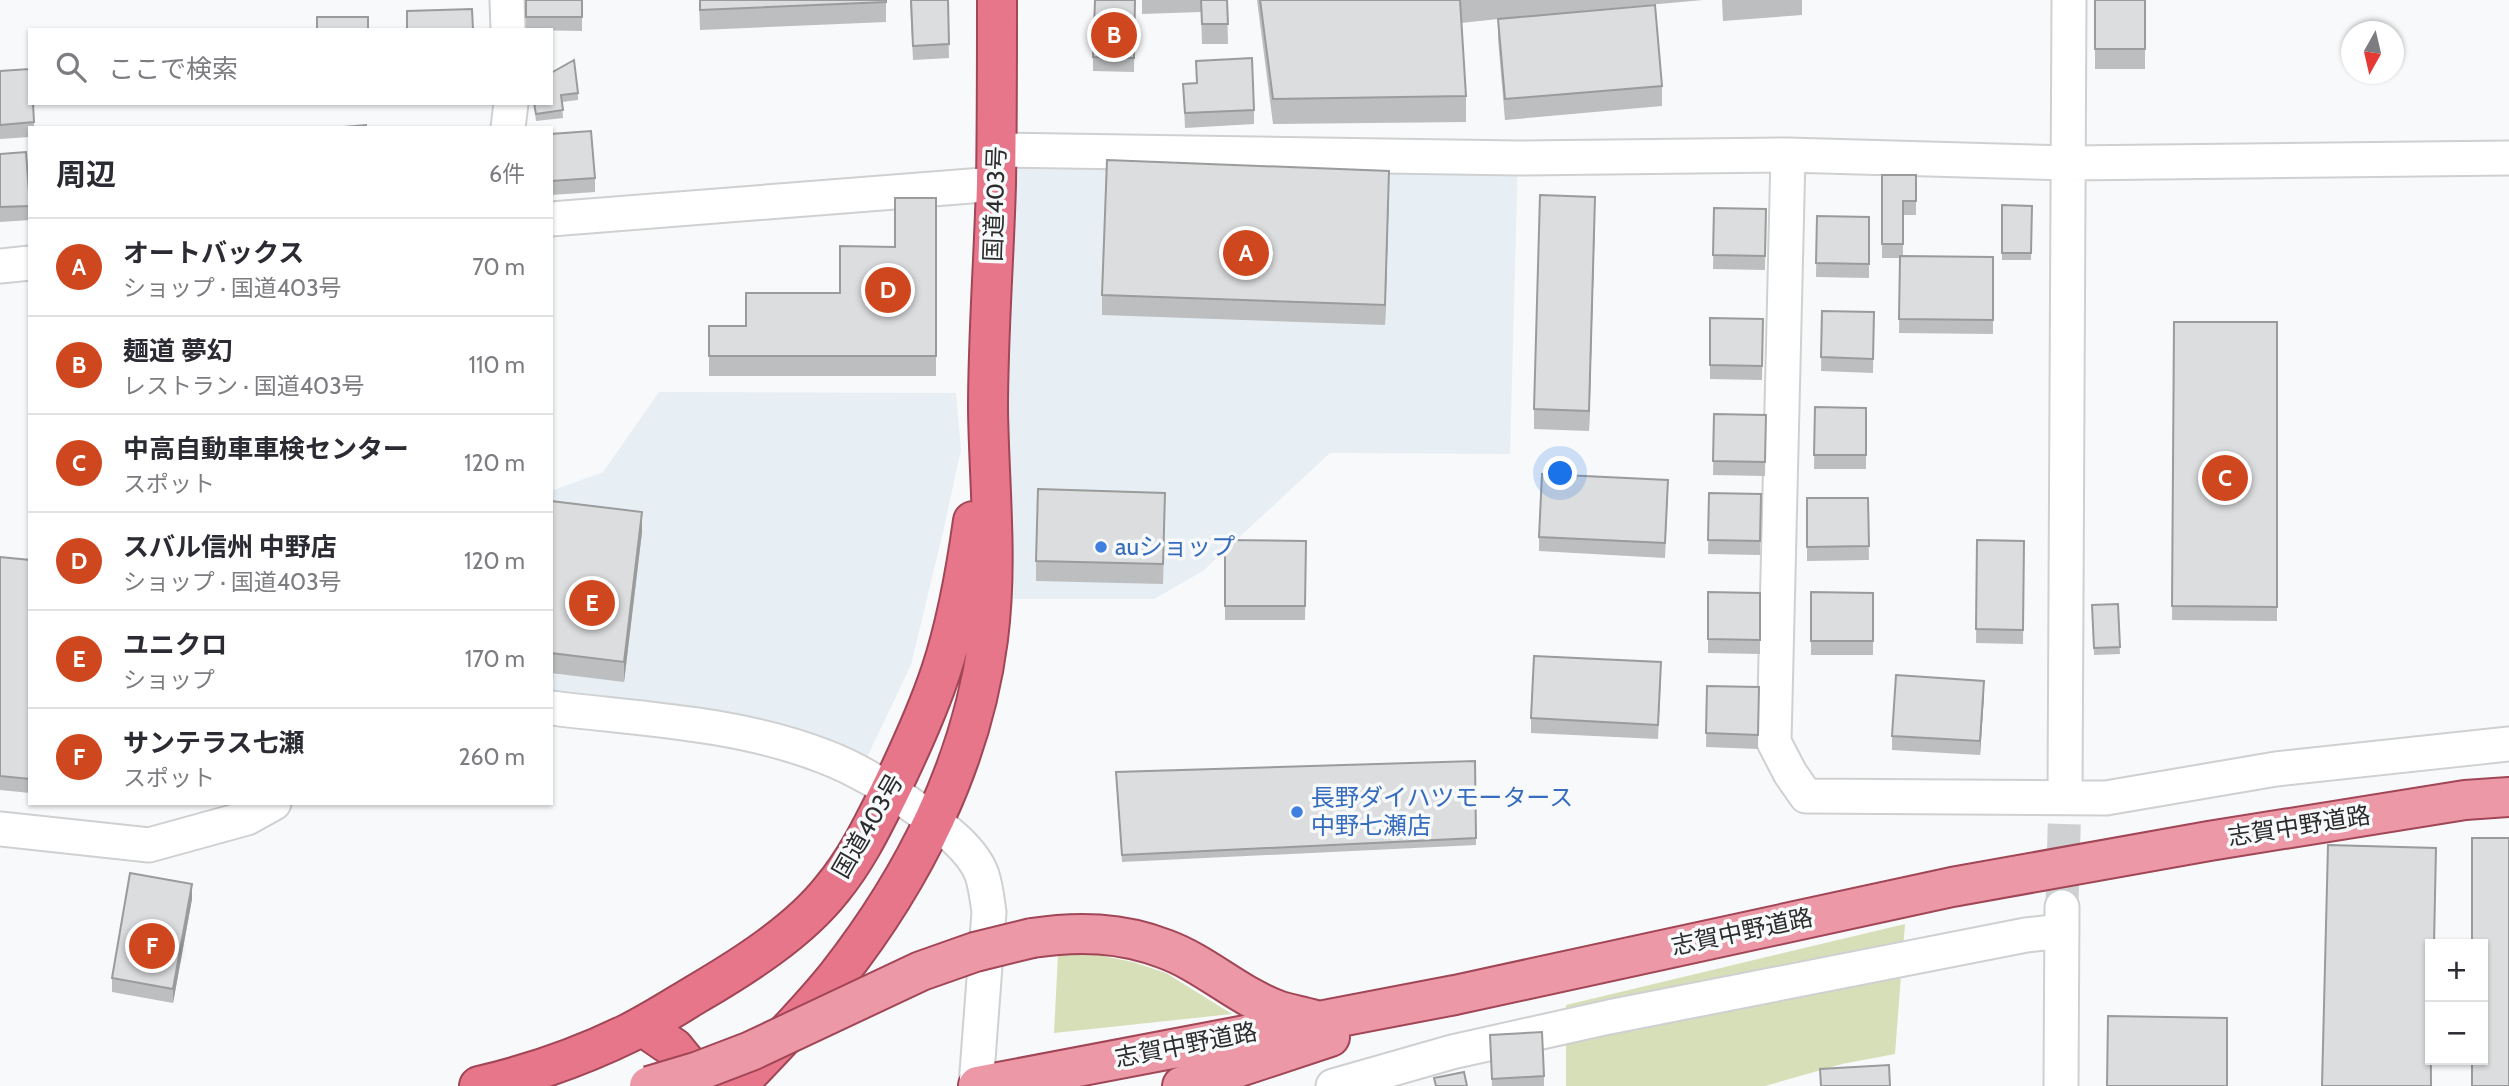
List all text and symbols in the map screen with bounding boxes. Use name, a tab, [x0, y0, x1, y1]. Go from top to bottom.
pin: B	[1091, 9, 1137, 61]
north arrow	[2341, 21, 2404, 84]
search box	[28, 28, 553, 105]
icon: search	[52, 48, 90, 86]
text: ここで検索	[108, 53, 238, 85]
street label: 国道403号	[978, 146, 1011, 262]
text: 周辺	[56, 156, 116, 193]
text: 6件	[489, 160, 525, 188]
pin: A	[1223, 227, 1269, 279]
text: オートバックス	[123, 237, 304, 269]
text: A	[72, 253, 86, 281]
text: 70 m	[472, 253, 525, 281]
pin: D	[865, 264, 911, 316]
text: ショップ · 国道403号	[123, 274, 342, 302]
text: 麺道 夢幻	[123, 335, 233, 367]
text: B	[72, 351, 86, 379]
text: 110 m	[469, 351, 525, 379]
text: レストラン · 国道403号	[123, 372, 365, 400]
text: 中高自動車車検センター	[123, 433, 409, 465]
text: C	[72, 449, 86, 477]
text: 120 m	[464, 449, 525, 477]
pin: C	[2202, 452, 2248, 504]
your location	[1543, 456, 1577, 490]
text: スポット	[123, 470, 215, 498]
text: スバル信州 中野店	[123, 531, 337, 563]
place label: auショップ	[1115, 532, 1235, 561]
marker: auショップ	[1093, 539, 1109, 555]
text: D	[71, 547, 87, 575]
text: 120 m	[464, 547, 525, 575]
text: ショップ · 国道403号	[123, 568, 342, 596]
pin: E	[569, 577, 615, 629]
text: ユニクロ	[123, 629, 227, 661]
text: E	[72, 645, 86, 673]
text: 170 m	[465, 645, 525, 673]
text: ショップ	[123, 666, 215, 694]
text: サンテラス七瀬	[123, 727, 304, 759]
text: F	[73, 743, 85, 771]
text: 260 m	[458, 743, 525, 771]
text: スポット	[123, 764, 215, 792]
street label: 国道403号	[826, 768, 909, 883]
place label: 長野ダイハツモータース 中野七瀬店	[1311, 783, 1573, 840]
street label: 志賀中野道路	[2226, 800, 2372, 851]
marker: 長野ダイハツモータース 中野七瀬店	[1289, 804, 1305, 820]
street label: 志賀中野道路	[1668, 902, 1815, 961]
pin: F	[129, 920, 175, 972]
map controls	[2425, 939, 2488, 1065]
button: +	[2425, 939, 2488, 1002]
button: −	[2425, 1002, 2488, 1065]
street label: 志賀中野道路	[1112, 1017, 1259, 1072]

